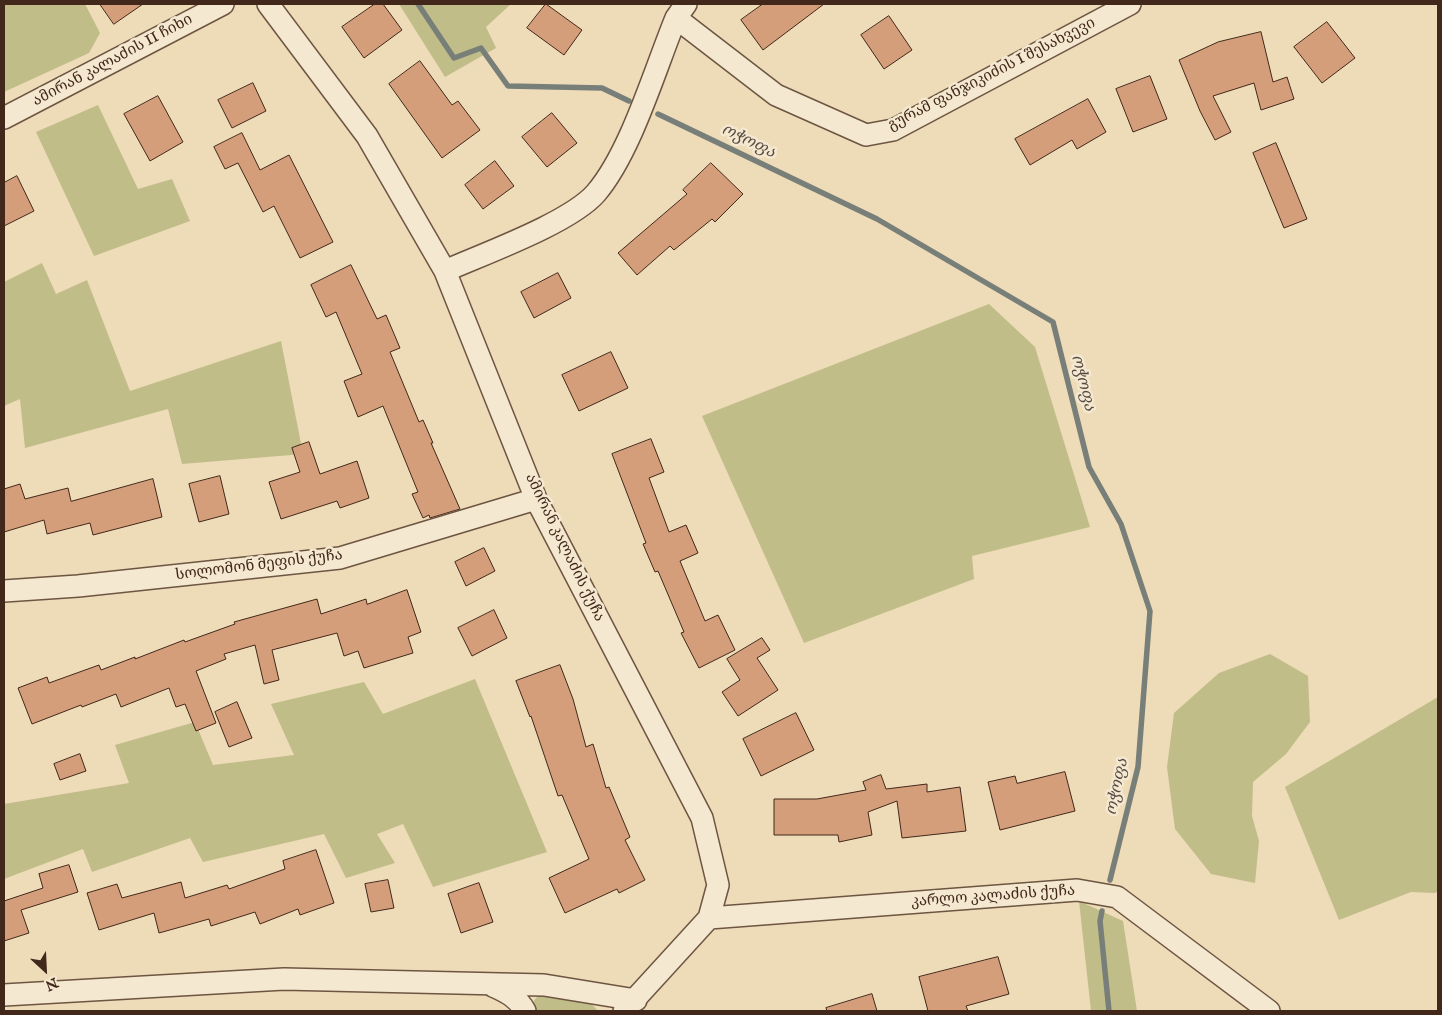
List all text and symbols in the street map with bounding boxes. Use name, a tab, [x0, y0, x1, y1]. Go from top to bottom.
street label: ამირან კალაძის II ჩიხი	[30, 11, 196, 111]
street label: გურამ ფანჯიკიძის I შესახვევი	[885, 15, 1099, 135]
water label: ოჭოფა	[718, 121, 778, 163]
water label: ოჭოფა	[1066, 353, 1098, 413]
street label: ამირან კალაძის ქუჩა	[520, 471, 608, 625]
street label: სოლომონ მეფის ქუჩა	[174, 547, 344, 585]
water label: ოჭოფა	[1103, 757, 1133, 817]
street label: კარლო კალაძის ქუჩა	[910, 882, 1076, 912]
north arrow	[20, 945, 70, 995]
text: N	[42, 973, 61, 994]

